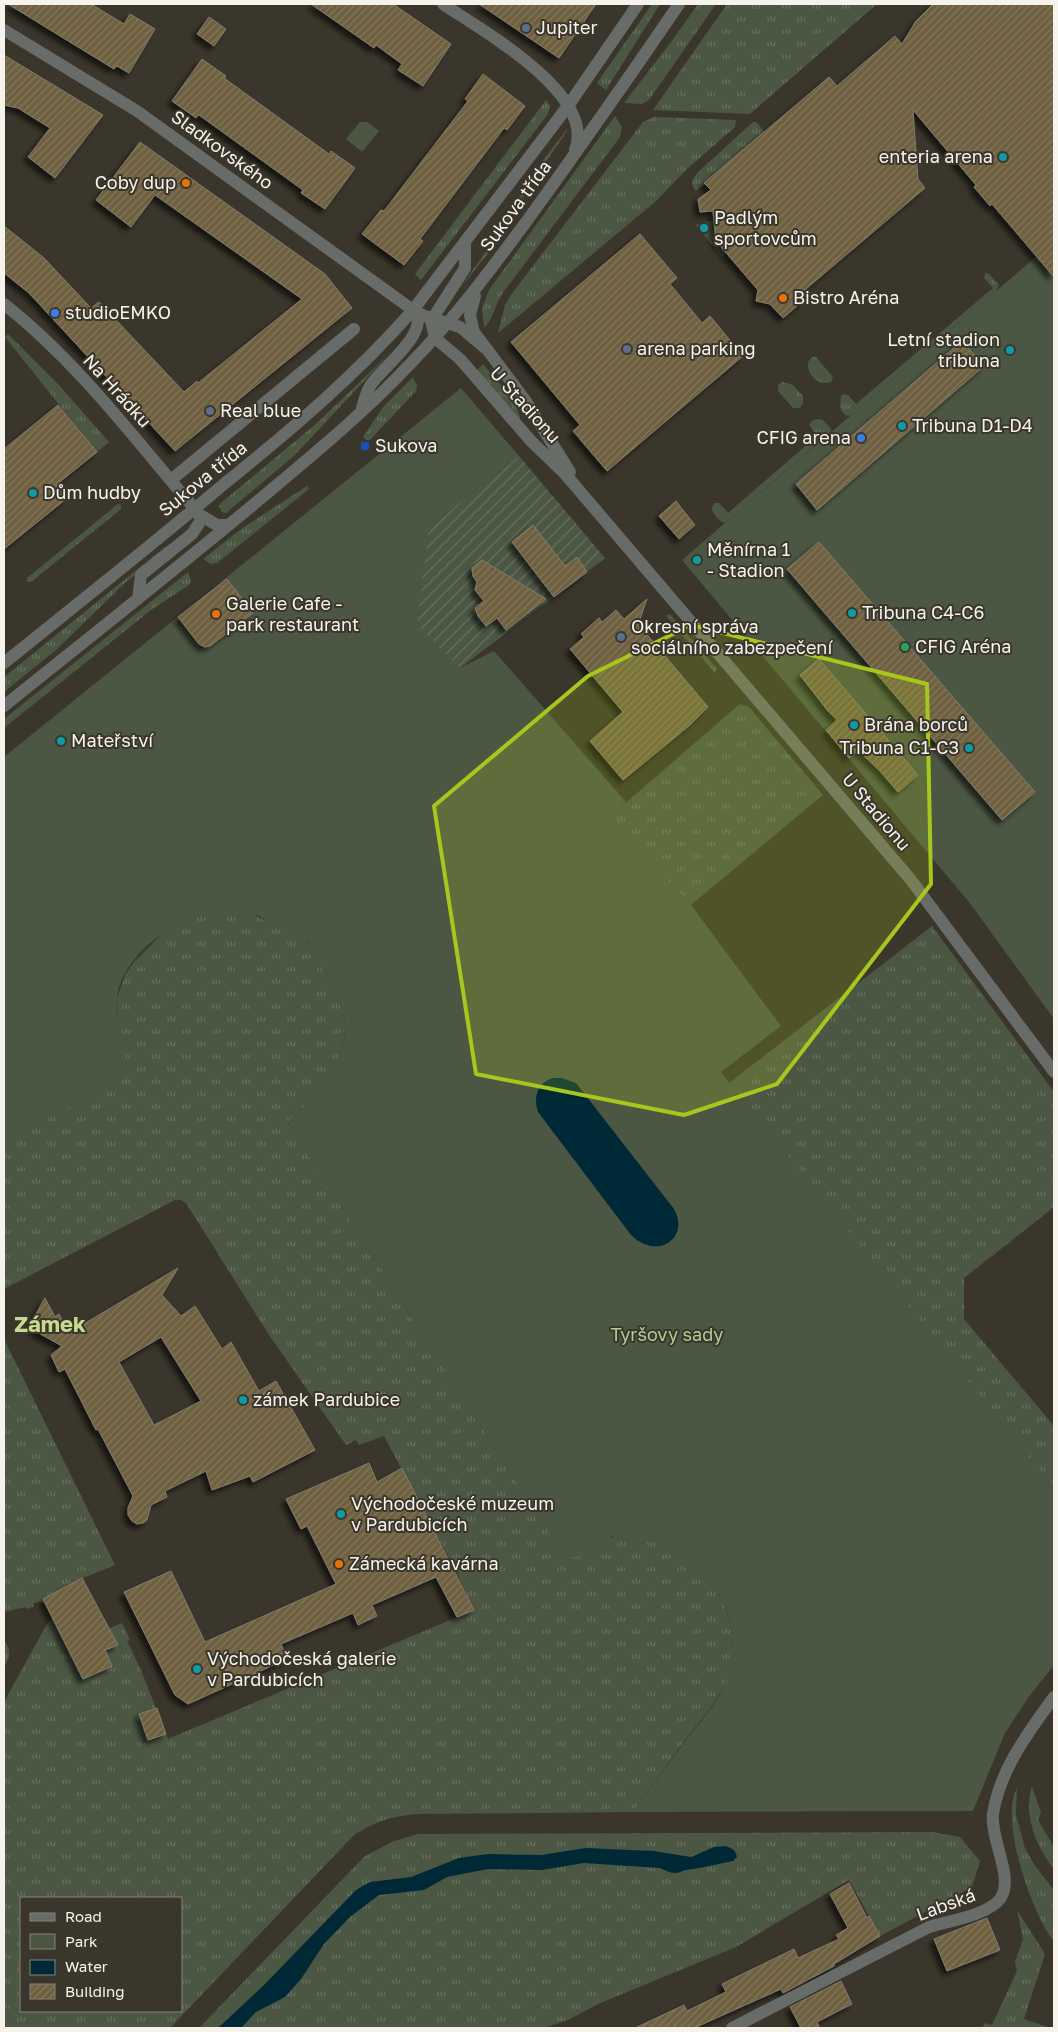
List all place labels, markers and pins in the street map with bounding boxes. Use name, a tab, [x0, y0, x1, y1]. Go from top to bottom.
place label: Jupiter	[536, 16, 597, 38]
marker: Jupiter	[520, 22, 532, 34]
place label: enteria arena	[879, 145, 993, 167]
marker: enteria arena	[997, 151, 1009, 163]
place label: Coby dup	[95, 171, 176, 193]
marker: Coby dup	[180, 177, 192, 189]
place label: Padlým sportovcům	[714, 206, 817, 249]
marker: Padlým sportovcům	[698, 222, 710, 234]
place label: Bistro Aréna	[793, 286, 899, 308]
marker: Bistro Aréna	[777, 292, 789, 304]
place label: studioEMKO	[65, 301, 171, 323]
marker: studioEMKO	[49, 307, 61, 319]
place label: Letní stadion tribuna	[887, 328, 1000, 371]
place label: arena parking	[637, 337, 756, 359]
marker: arena parking	[621, 343, 633, 355]
marker: Letní stadion tribuna	[1004, 344, 1016, 356]
place label: Real blue	[220, 399, 301, 421]
marker: Real blue	[204, 405, 216, 417]
place label: Tribuna D1-D4	[912, 414, 1033, 436]
marker: Tribuna D1-D4	[896, 420, 908, 432]
place label: CFIG arena	[757, 426, 851, 448]
marker: CFIG arena	[855, 432, 867, 444]
place label: Sukova	[375, 434, 437, 456]
marker: Sukova	[359, 440, 371, 452]
place label: Dům hudby	[43, 481, 141, 503]
marker: Dům hudby	[27, 487, 39, 499]
place label: Měnírna 1 - Stadion	[707, 538, 791, 581]
marker: Měnírna 1 - Stadion	[691, 554, 703, 566]
place label: Galerie Cafe - park restaurant	[226, 592, 359, 635]
place label: Tribuna C4-C6	[862, 601, 984, 623]
marker: Tribuna C4-C6	[846, 607, 858, 619]
marker: Galerie Cafe - park restaurant	[210, 608, 222, 620]
place label: Okresní správa sociálního zabezpečení	[631, 615, 833, 658]
marker: Okresní správa sociálního zabezpečení	[615, 631, 627, 643]
place label: CFIG Aréna	[915, 635, 1011, 657]
marker: CFIG Aréna	[899, 641, 911, 653]
place label: Brána borců	[864, 713, 968, 735]
marker: Brána borců	[848, 719, 860, 731]
place label: Mateřství	[71, 729, 154, 751]
marker: Mateřství	[55, 735, 67, 747]
place label: Tribuna C1-C3	[839, 736, 959, 758]
marker: Tribuna C1-C3	[963, 742, 975, 754]
place label: zámek Pardubice	[253, 1388, 400, 1410]
marker: zámek Pardubice	[237, 1394, 249, 1406]
place label: Východočeské muzeum v Pardubicích	[351, 1492, 554, 1535]
marker: Východočeské muzeum v Pardubicích	[335, 1508, 347, 1520]
place label: Zámecká kavárna	[349, 1552, 499, 1574]
marker: Zámecká kavárna	[333, 1558, 345, 1570]
place label: Východočeská galerie v Pardubicích	[207, 1647, 396, 1690]
marker: Východočeská galerie v Pardubicích	[191, 1663, 203, 1675]

